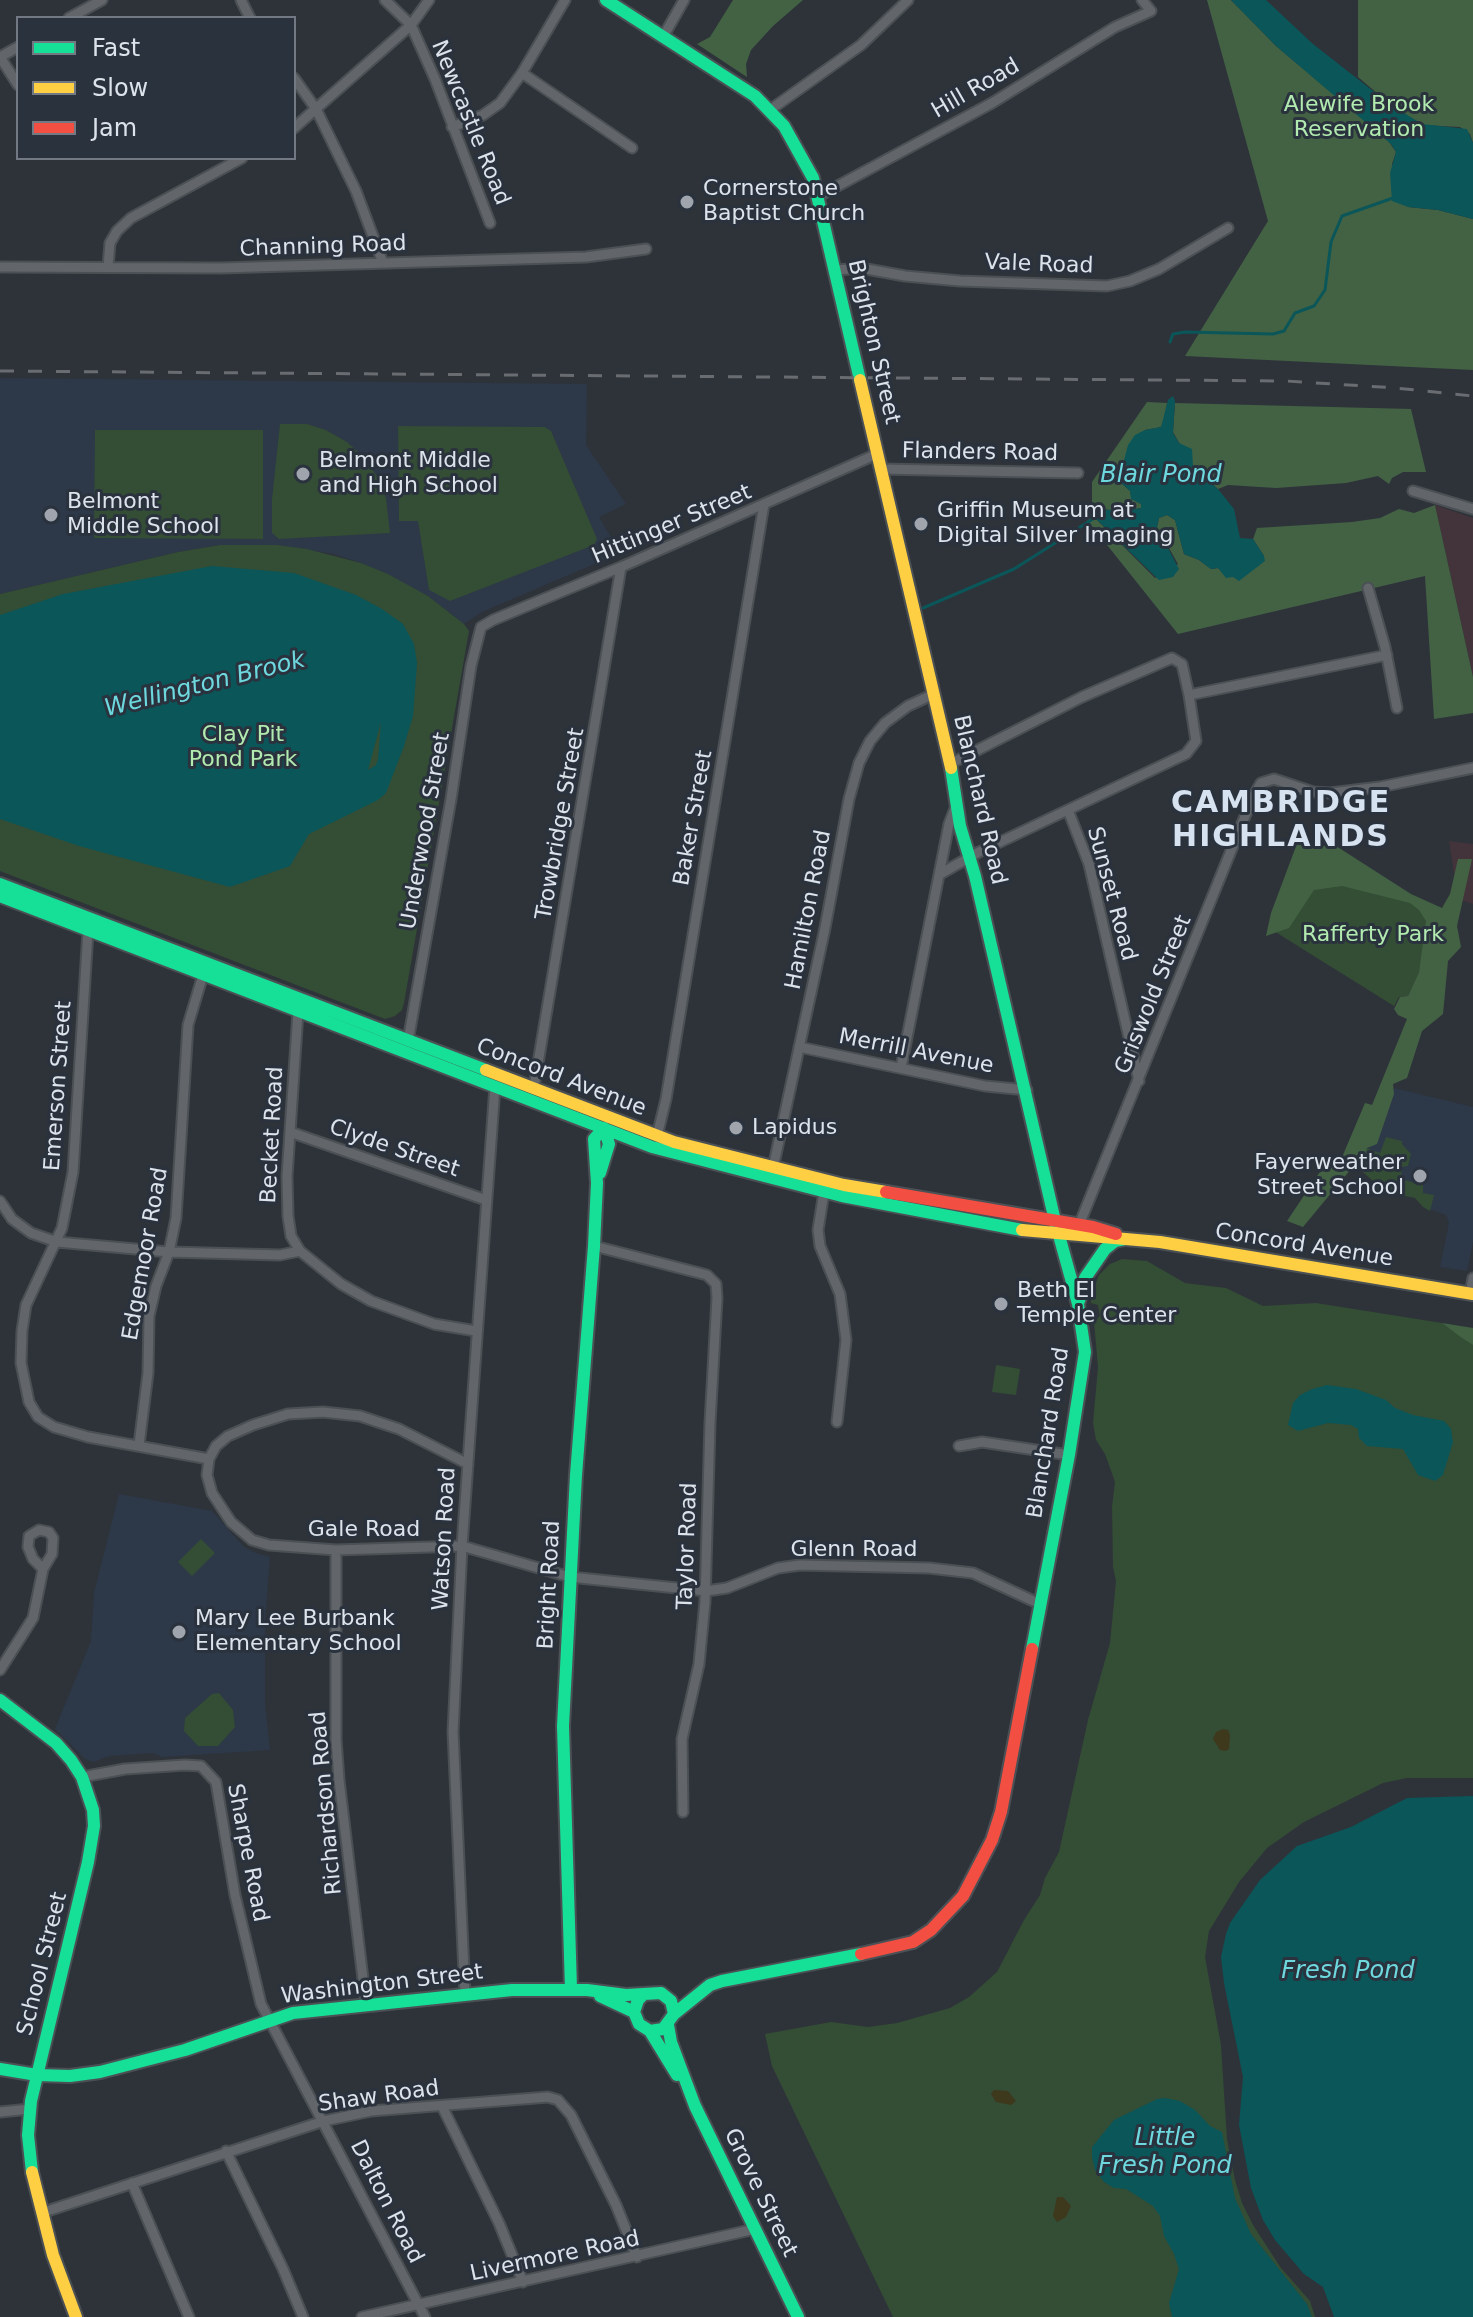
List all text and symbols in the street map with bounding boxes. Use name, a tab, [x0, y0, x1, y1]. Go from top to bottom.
legend	[16, 16, 296, 160]
text: Fast	[92, 34, 140, 62]
street label: Newcastle Road	[425, 37, 515, 209]
street label: Hill Road	[927, 53, 1025, 125]
text: Slow	[92, 74, 148, 102]
park label: Alewife Brook Reservation	[1284, 92, 1434, 144]
text: Jam	[92, 114, 137, 142]
place label: Cornerstone Baptist Church	[703, 176, 865, 228]
marker: Cornerstone Baptist Church	[678, 193, 696, 211]
street label: Channing Road	[239, 231, 407, 263]
street label: Vale Road	[984, 250, 1094, 280]
street label: Brighton Street	[841, 257, 905, 427]
street label: Flanders Road	[902, 438, 1058, 468]
place label: Belmont Middle and High School	[319, 448, 498, 500]
water label: Blair Pond	[1100, 462, 1222, 490]
marker: Belmont Middle and High School	[294, 465, 312, 483]
street label: Hittinger Street	[588, 480, 756, 570]
place label: Belmont Middle School	[67, 489, 220, 540]
place label: Griffin Museum at Digital Silver Imaging	[937, 498, 1174, 550]
marker: Belmont Middle School	[42, 506, 60, 524]
marker: Griffin Museum at Digital Silver Imaging	[912, 515, 930, 533]
water label: Wellington Brook	[102, 646, 308, 724]
street label: Blanchard Road	[947, 713, 1011, 887]
park label: Clay Pit Pond Park	[189, 722, 297, 774]
street label: Trowbridge Street	[531, 726, 591, 922]
street label: Underwood Street	[396, 731, 456, 931]
street label: Baker Street	[669, 748, 719, 888]
district label: CAMBRIDGE HIGHLANDS	[1171, 786, 1391, 856]
street label: Sunset Road	[1080, 824, 1142, 964]
street label: Hamilton Road	[781, 828, 837, 992]
street label: Griswold Street	[1110, 912, 1198, 1078]
park label: Rafferty Park	[1302, 922, 1444, 948]
street label: Emerson Street	[40, 1000, 78, 1172]
street label: Merrill Avenue	[836, 1024, 996, 1080]
street label: Concord Avenue	[472, 1033, 650, 1123]
street label: Becket Road	[256, 1066, 290, 1204]
street label: Clyde Street	[325, 1114, 463, 1184]
place label: Lapidus	[752, 1115, 837, 1141]
marker: Lapidus	[727, 1119, 745, 1137]
place label: Fayerweather Street School	[1254, 1150, 1404, 1202]
street label: Edgemoor Road	[118, 1166, 174, 1342]
marker: Fayerweather Street School	[1411, 1167, 1429, 1185]
street label: Concord Avenue	[1213, 1219, 1395, 1273]
place label: Beth El Temple Center	[1017, 1278, 1176, 1330]
marker: Beth El Temple Center	[992, 1295, 1010, 1313]
street label: Blanchard Road	[1022, 1346, 1076, 1520]
street label: Watson Road	[428, 1467, 462, 1611]
street label: Taylor Road	[673, 1482, 703, 1610]
street label: Gale Road	[308, 1517, 420, 1543]
street label: Bright Road	[533, 1520, 567, 1650]
street label: Glenn Road	[791, 1537, 917, 1563]
place label: Mary Lee Burbank Elementary School	[195, 1606, 402, 1658]
marker: Mary Lee Burbank Elementary School	[170, 1623, 188, 1641]
street label: Richardson Road	[306, 1710, 348, 1896]
street label: Sharpe Road	[221, 1782, 273, 1924]
street label: School Street	[12, 1890, 74, 2038]
water label: Fresh Pond	[1281, 1958, 1415, 1986]
street label: Washington Street	[280, 1960, 484, 2010]
street label: Shaw Road	[317, 2075, 441, 2119]
street label: Grove Street	[718, 2125, 802, 2261]
water label: Little Fresh Pond	[1098, 2125, 1232, 2181]
street label: Dalton Road	[344, 2136, 428, 2268]
street label: Livermore Road	[468, 2226, 642, 2288]

